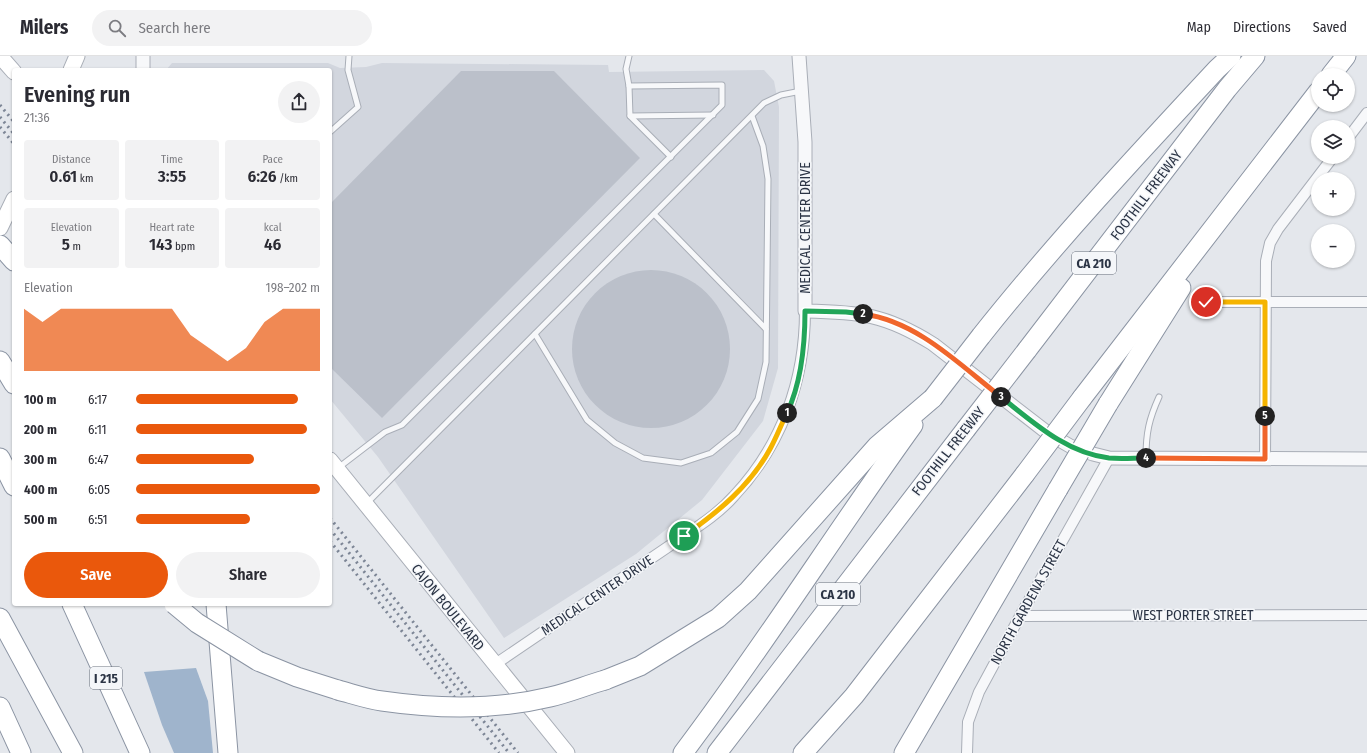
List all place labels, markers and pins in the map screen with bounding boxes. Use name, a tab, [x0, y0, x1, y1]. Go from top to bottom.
pin	[1189, 285, 1223, 319]
pin: 2	[853, 304, 873, 324]
pin: 3	[991, 387, 1011, 407]
pin: 1	[777, 403, 797, 423]
pin: 5	[1255, 406, 1275, 426]
pin: 4	[1136, 448, 1156, 468]
pin	[667, 519, 701, 553]

